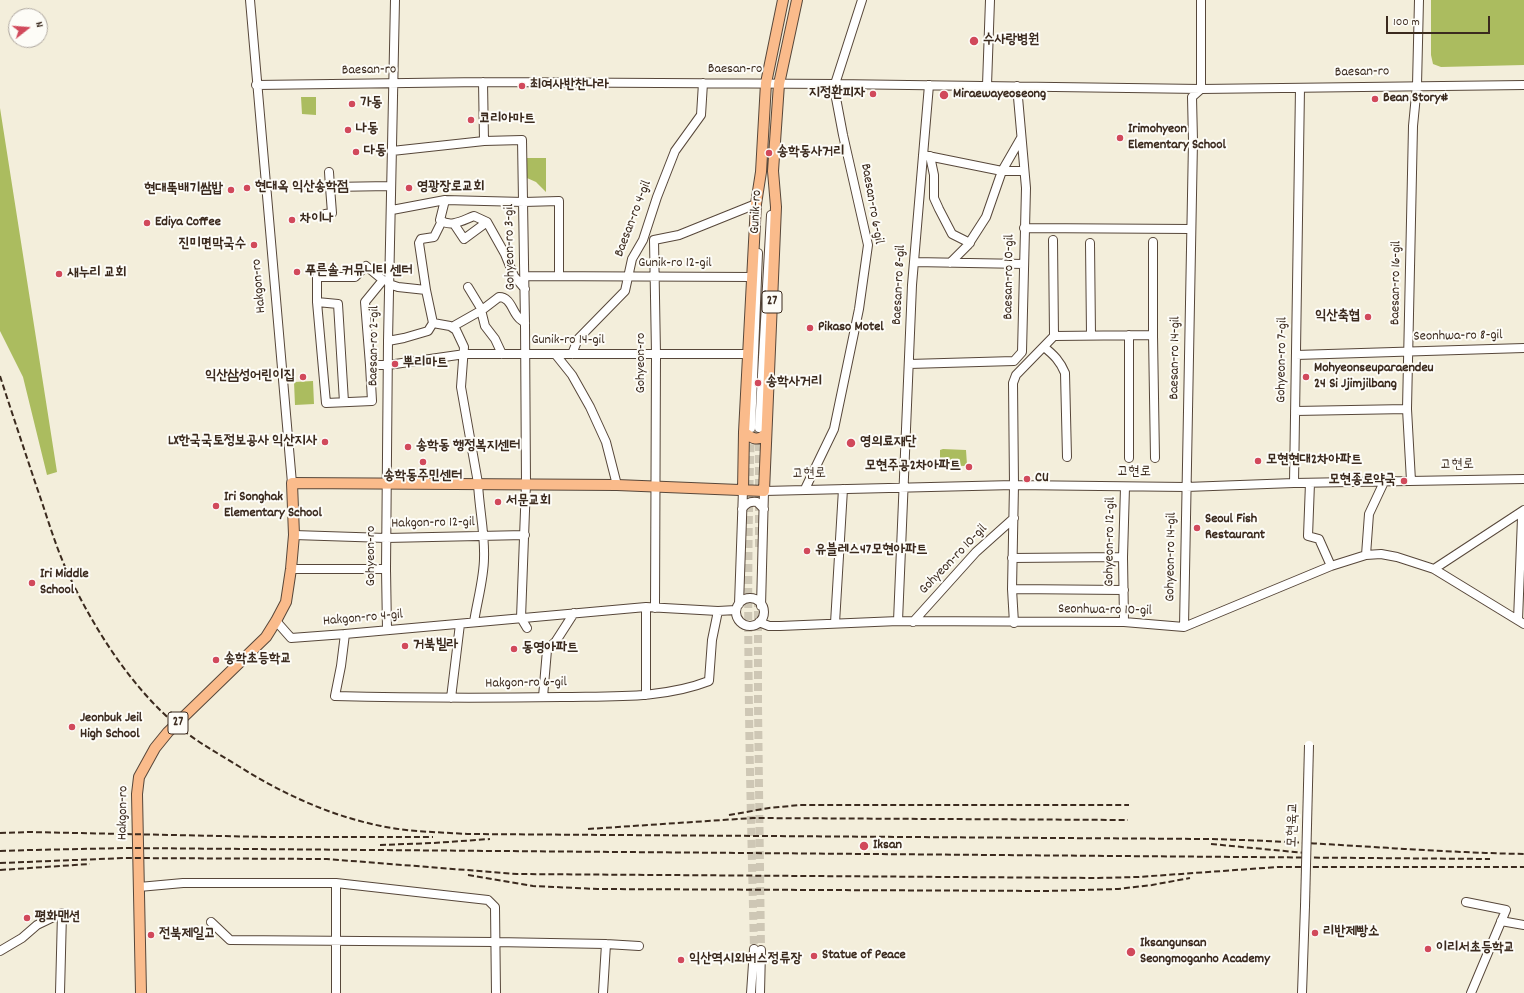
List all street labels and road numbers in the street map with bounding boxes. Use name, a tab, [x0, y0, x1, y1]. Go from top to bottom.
street label: Baesan-ro	[342, 62, 396, 80]
street label: Baesan-ro	[708, 62, 762, 78]
street label: Baesan-ro	[1335, 64, 1389, 82]
street label: Baesan-ro 6-gil	[856, 162, 886, 246]
street label: Baesan-ro 4-gil	[612, 178, 656, 260]
street label: Gunik-ro	[747, 190, 767, 234]
street label: Gohyeon-ro 3-gil	[502, 204, 520, 290]
street label: Baesan-ro 10-gil	[1001, 234, 1019, 320]
street label: Baesan-ro 16-gil	[1388, 241, 1406, 325]
street label: Baesan-ro 8-gil	[890, 245, 910, 325]
street label: Gunik-ro 12-gil	[638, 256, 712, 272]
street label: Hakgon-ro	[249, 258, 271, 314]
road number: 27	[762, 291, 782, 313]
street label: Baesan-ro 2-gil	[366, 306, 384, 386]
street label: Baesan-ro 14-gil	[1167, 316, 1185, 400]
street label: Gohyeon-ro 7-gil	[1274, 317, 1292, 403]
street label: Seonhwa-ro 8-gil	[1413, 328, 1503, 346]
street label: Gunik-ro 14-gil	[532, 333, 604, 349]
street label: Gohyeon-ro	[634, 333, 650, 393]
street label: 고현로	[1440, 457, 1474, 475]
street label: 고현로	[1117, 465, 1151, 481]
street label: 고현로	[792, 466, 826, 484]
street label: Gohyeon-ro 12-gil	[1102, 497, 1120, 587]
street label: Gohyeon-ro 14-gil	[1163, 512, 1181, 602]
street label: Hakgon-ro 12-gil	[391, 515, 475, 533]
street label: Gohyeon-ro 10-gil	[916, 521, 992, 599]
street label: Gohyeon-ro	[364, 526, 380, 586]
street label: Seonhwa-ro 10-gil	[1058, 602, 1152, 620]
street label: Hakgon-ro 4-gil	[322, 607, 404, 631]
street label: Hakgon-ro 6-gil	[485, 675, 567, 693]
road number: 27	[168, 712, 188, 734]
street label: Hakgon-ro	[115, 786, 133, 840]
street label: 모현육교	[1285, 802, 1303, 848]

